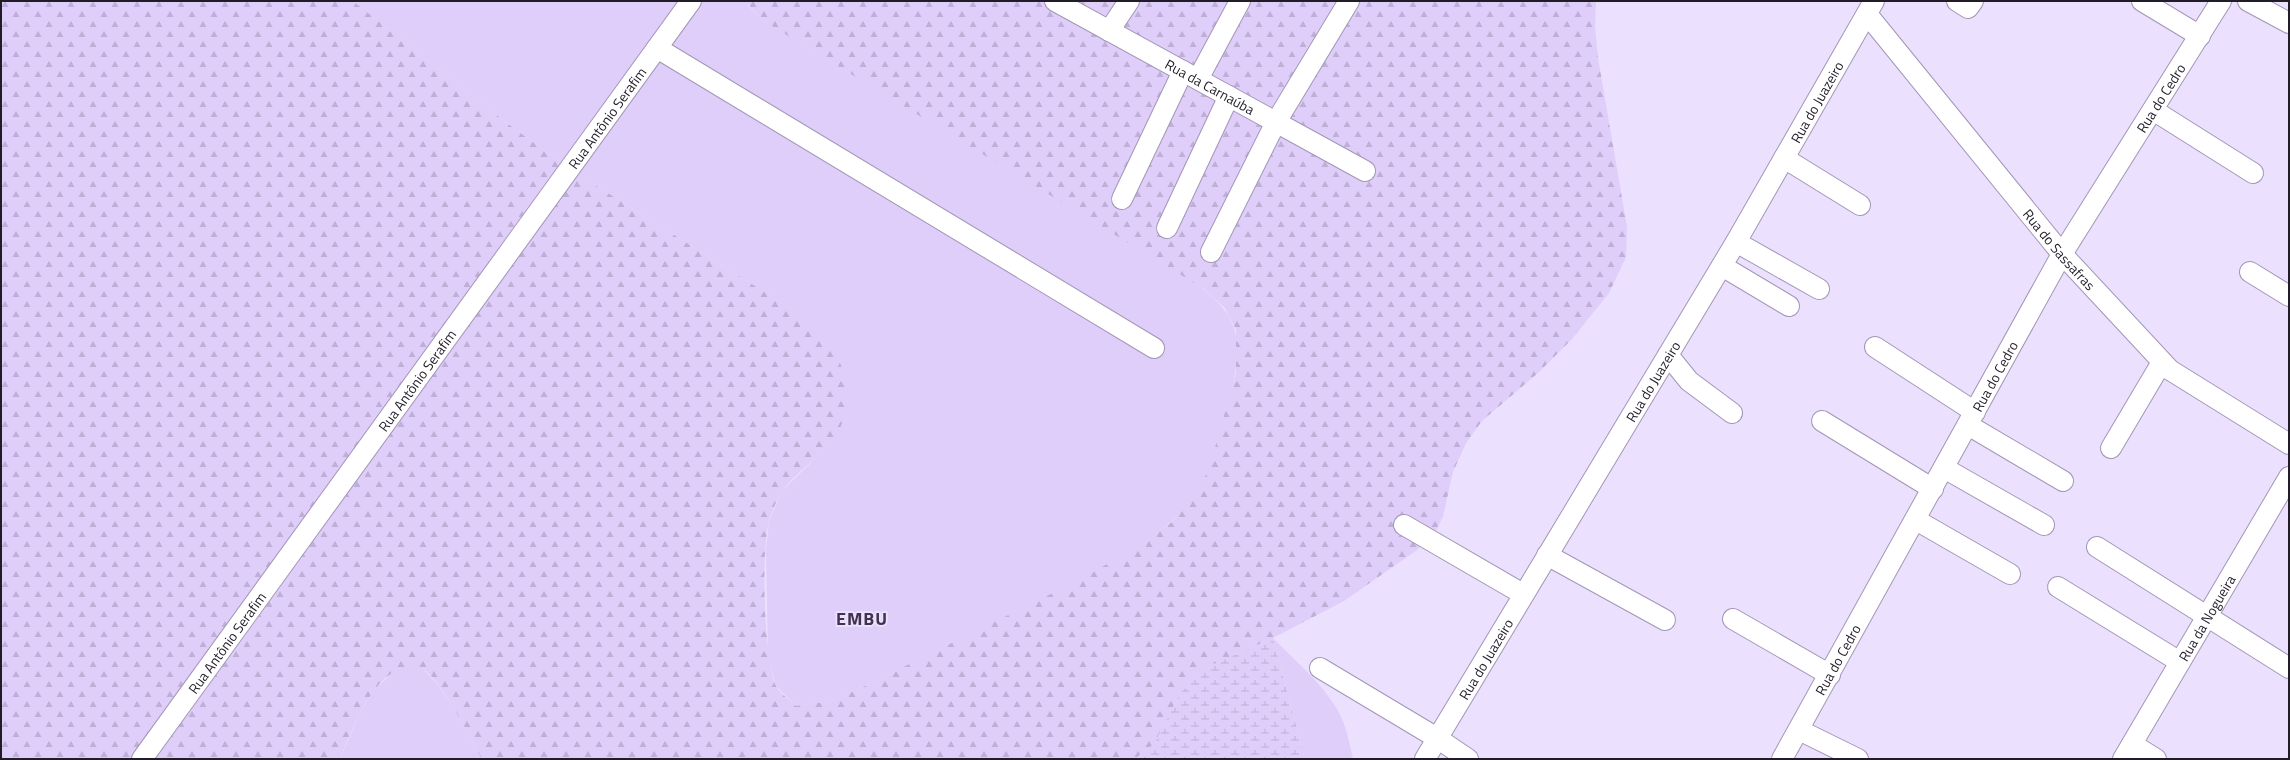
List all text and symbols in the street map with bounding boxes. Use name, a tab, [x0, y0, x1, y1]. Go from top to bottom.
street label: Rua da Carnaúba	[1162, 53, 1259, 119]
street label: Rua do Juazeiro	[1785, 57, 1848, 146]
street label: Rua do Cedro	[2131, 59, 2190, 136]
street label: Rua Antônio Serafim	[562, 62, 651, 173]
street label: Rua do Sassafras	[2018, 204, 2101, 295]
street label: Rua Antônio Serafim	[372, 325, 461, 435]
street label: Rua do Juazeiro	[1620, 337, 1685, 426]
street label: Rua do Cedro	[1966, 337, 2023, 415]
street label: Rua da Nogueira	[2173, 570, 2240, 665]
street label: Rua Antônio Serafim	[182, 587, 271, 698]
district label: EMBU	[836, 605, 888, 632]
street label: Rua do Juazeiro	[1453, 614, 1518, 703]
street label: Rua do Cedro	[1809, 620, 1865, 699]

